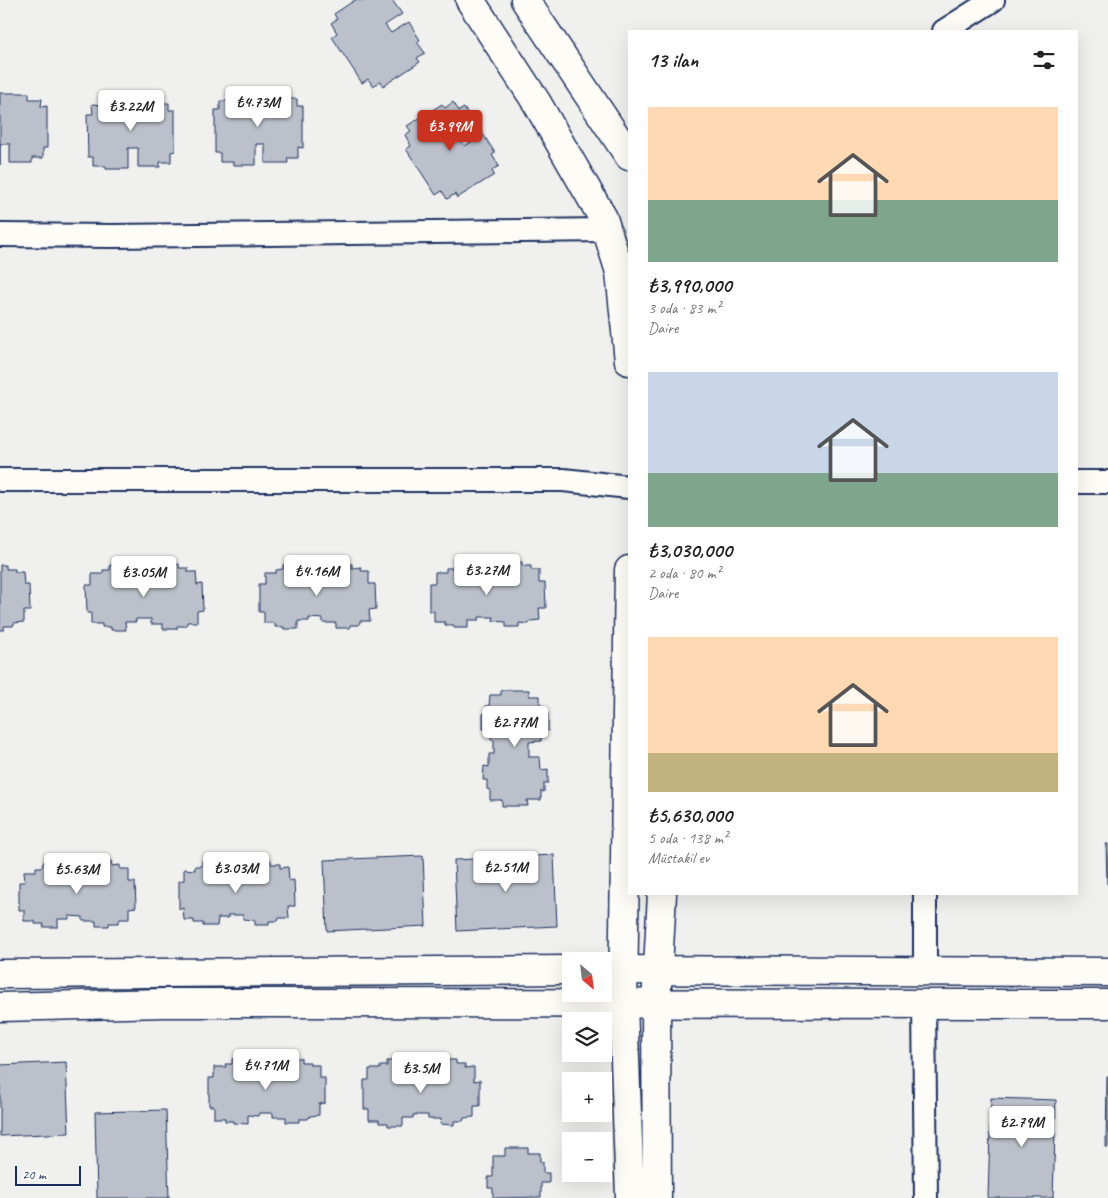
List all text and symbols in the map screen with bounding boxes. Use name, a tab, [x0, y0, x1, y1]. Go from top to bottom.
icon: filters	[1030, 46, 1058, 74]
text: 13 ilan	[648, 47, 698, 73]
pin: ₺4.73M	[217, 86, 299, 128]
pin: ₺3.22M	[90, 90, 172, 132]
text: ₺4.73M	[236, 92, 280, 112]
text: ₺3.22M	[109, 96, 153, 116]
pin: ₺3.99M	[409, 110, 491, 152]
text: ₺3.99M	[428, 116, 472, 136]
icon: home	[808, 140, 898, 230]
text: ₺3,990,000	[648, 272, 731, 298]
text: 3 oda · 83 m²	[648, 298, 721, 318]
text: Daire	[648, 318, 678, 338]
icon: home	[808, 405, 898, 495]
text: ₺3,030,000	[648, 537, 732, 563]
pin: ₺4.16M	[276, 554, 358, 597]
pin: ₺3.27M	[446, 554, 528, 596]
pin: ₺3.05M	[103, 556, 185, 598]
text: ₺3.27M	[465, 560, 509, 580]
text: ₺4.16M	[295, 561, 339, 581]
text: ₺3.05M	[122, 562, 166, 582]
text: 2 oda · 80 m²	[648, 563, 721, 583]
text: Daire	[648, 583, 678, 603]
icon: home	[808, 670, 898, 760]
pin: ₺2.77M	[474, 706, 556, 748]
text: ₺2.77M	[493, 712, 537, 732]
text: ₺5,630,000	[648, 802, 732, 828]
text: 5 oda · 138 m²	[648, 828, 728, 848]
text: Müstakil ev	[648, 848, 709, 868]
pin: ₺2.51M	[465, 850, 547, 893]
pin: ₺5.63M	[36, 852, 118, 895]
pin: ₺3.03M	[195, 852, 277, 894]
text: ₺2.51M	[484, 857, 528, 877]
text: ₺3.03M	[214, 858, 258, 878]
text: ₺5.63M	[55, 859, 99, 879]
north arrow	[562, 952, 612, 1002]
map controls	[562, 952, 612, 1182]
button: layers	[562, 1012, 612, 1062]
pin: ₺4.71M	[225, 1048, 307, 1091]
pin: ₺3.5M	[386, 1052, 456, 1094]
text: ₺4.71M	[244, 1055, 288, 1075]
text: ₺3.5M	[403, 1058, 439, 1078]
button: +	[562, 1072, 612, 1122]
pin: ₺2.79M	[981, 1106, 1063, 1148]
text: ₺2.79M	[1000, 1112, 1044, 1132]
button: −	[562, 1132, 612, 1182]
scale bar	[15, 1163, 81, 1186]
text: 20 m	[22, 1166, 46, 1183]

